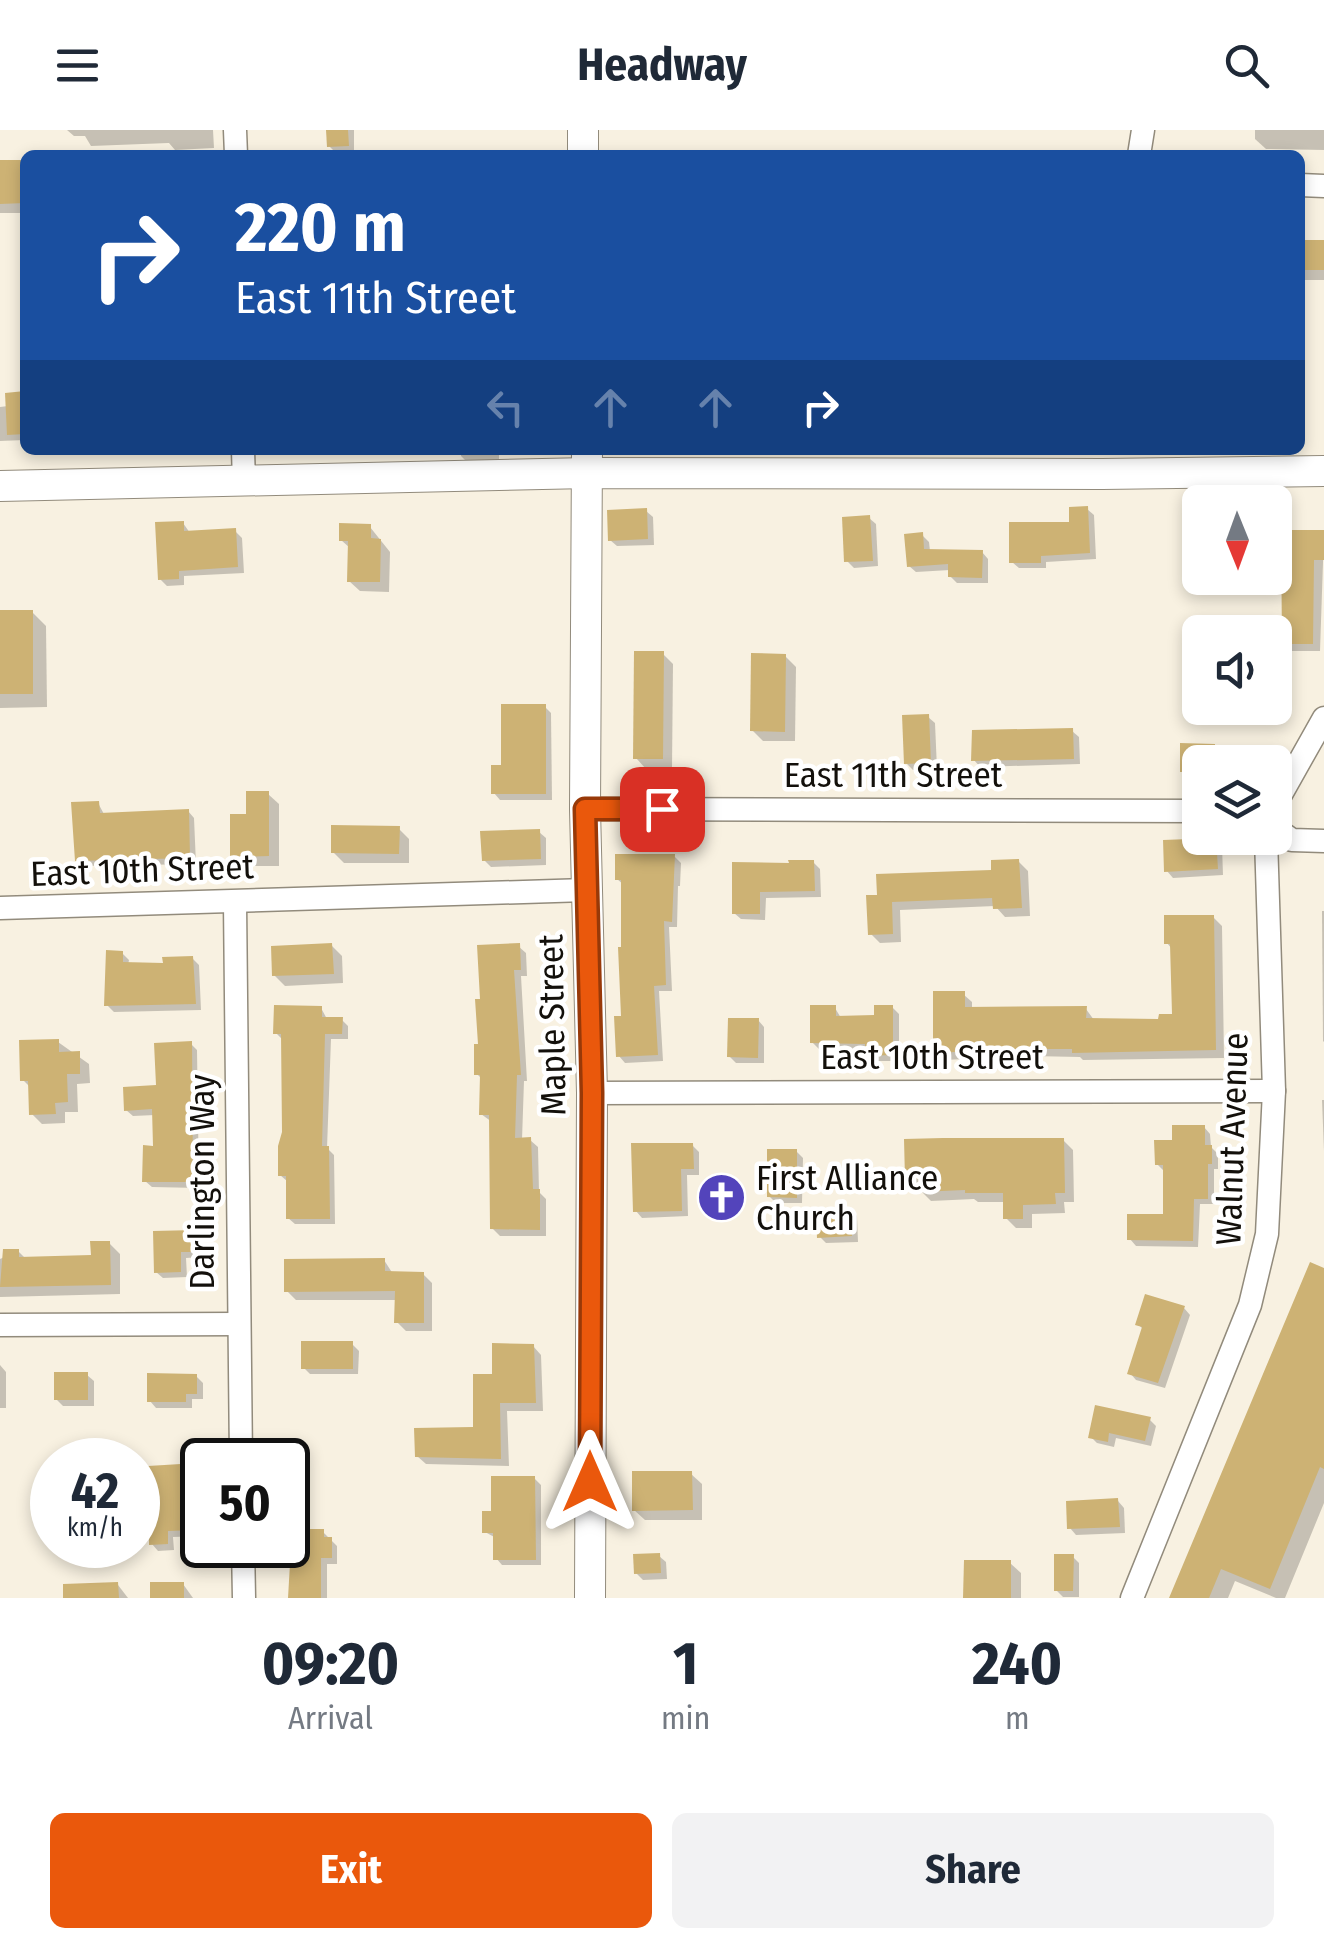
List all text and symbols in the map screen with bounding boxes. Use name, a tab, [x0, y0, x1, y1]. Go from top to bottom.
icon: menu	[50, 38, 105, 93]
text: Headway	[577, 38, 747, 92]
icon: search	[1219, 38, 1274, 93]
text: 220 m	[235, 186, 406, 270]
icon: right	[70, 190, 200, 320]
text: East 11th Street	[235, 271, 516, 325]
icon: left	[478, 380, 533, 435]
icon: ahead	[583, 380, 638, 435]
icon: ahead	[688, 380, 743, 435]
icon: right	[793, 380, 848, 435]
north arrow	[1182, 485, 1292, 595]
map controls	[1182, 485, 1292, 855]
button: sound	[1182, 615, 1292, 725]
button: layers	[1182, 745, 1292, 855]
street label: East 11th Street	[784, 754, 1003, 796]
pin	[620, 767, 705, 852]
icon: arrive	[635, 782, 690, 837]
street label: East 10th Street	[30, 845, 255, 895]
street label: Maple Street	[529, 933, 575, 1116]
street label: Walnut Avenue	[1207, 1032, 1257, 1246]
street label: East 10th Street	[820, 1036, 1044, 1078]
street label: Darlington Way	[181, 1074, 223, 1290]
place label: First Alliance Church	[756, 1157, 938, 1239]
church icon: First Alliance Church	[695, 1172, 747, 1224]
position arrow	[538, 1430, 642, 1534]
speed limit sign: 50	[180, 1438, 310, 1568]
text: 42	[71, 1461, 119, 1521]
text: km/h	[67, 1513, 123, 1543]
text: 09:20	[262, 1628, 399, 1700]
text: 1	[673, 1628, 698, 1700]
text: 240	[972, 1628, 1062, 1700]
text: Arrival	[288, 1699, 373, 1737]
text: min	[661, 1699, 710, 1737]
text: m	[1005, 1699, 1030, 1737]
button: Exit	[50, 1813, 652, 1928]
button: Share	[672, 1813, 1274, 1928]

